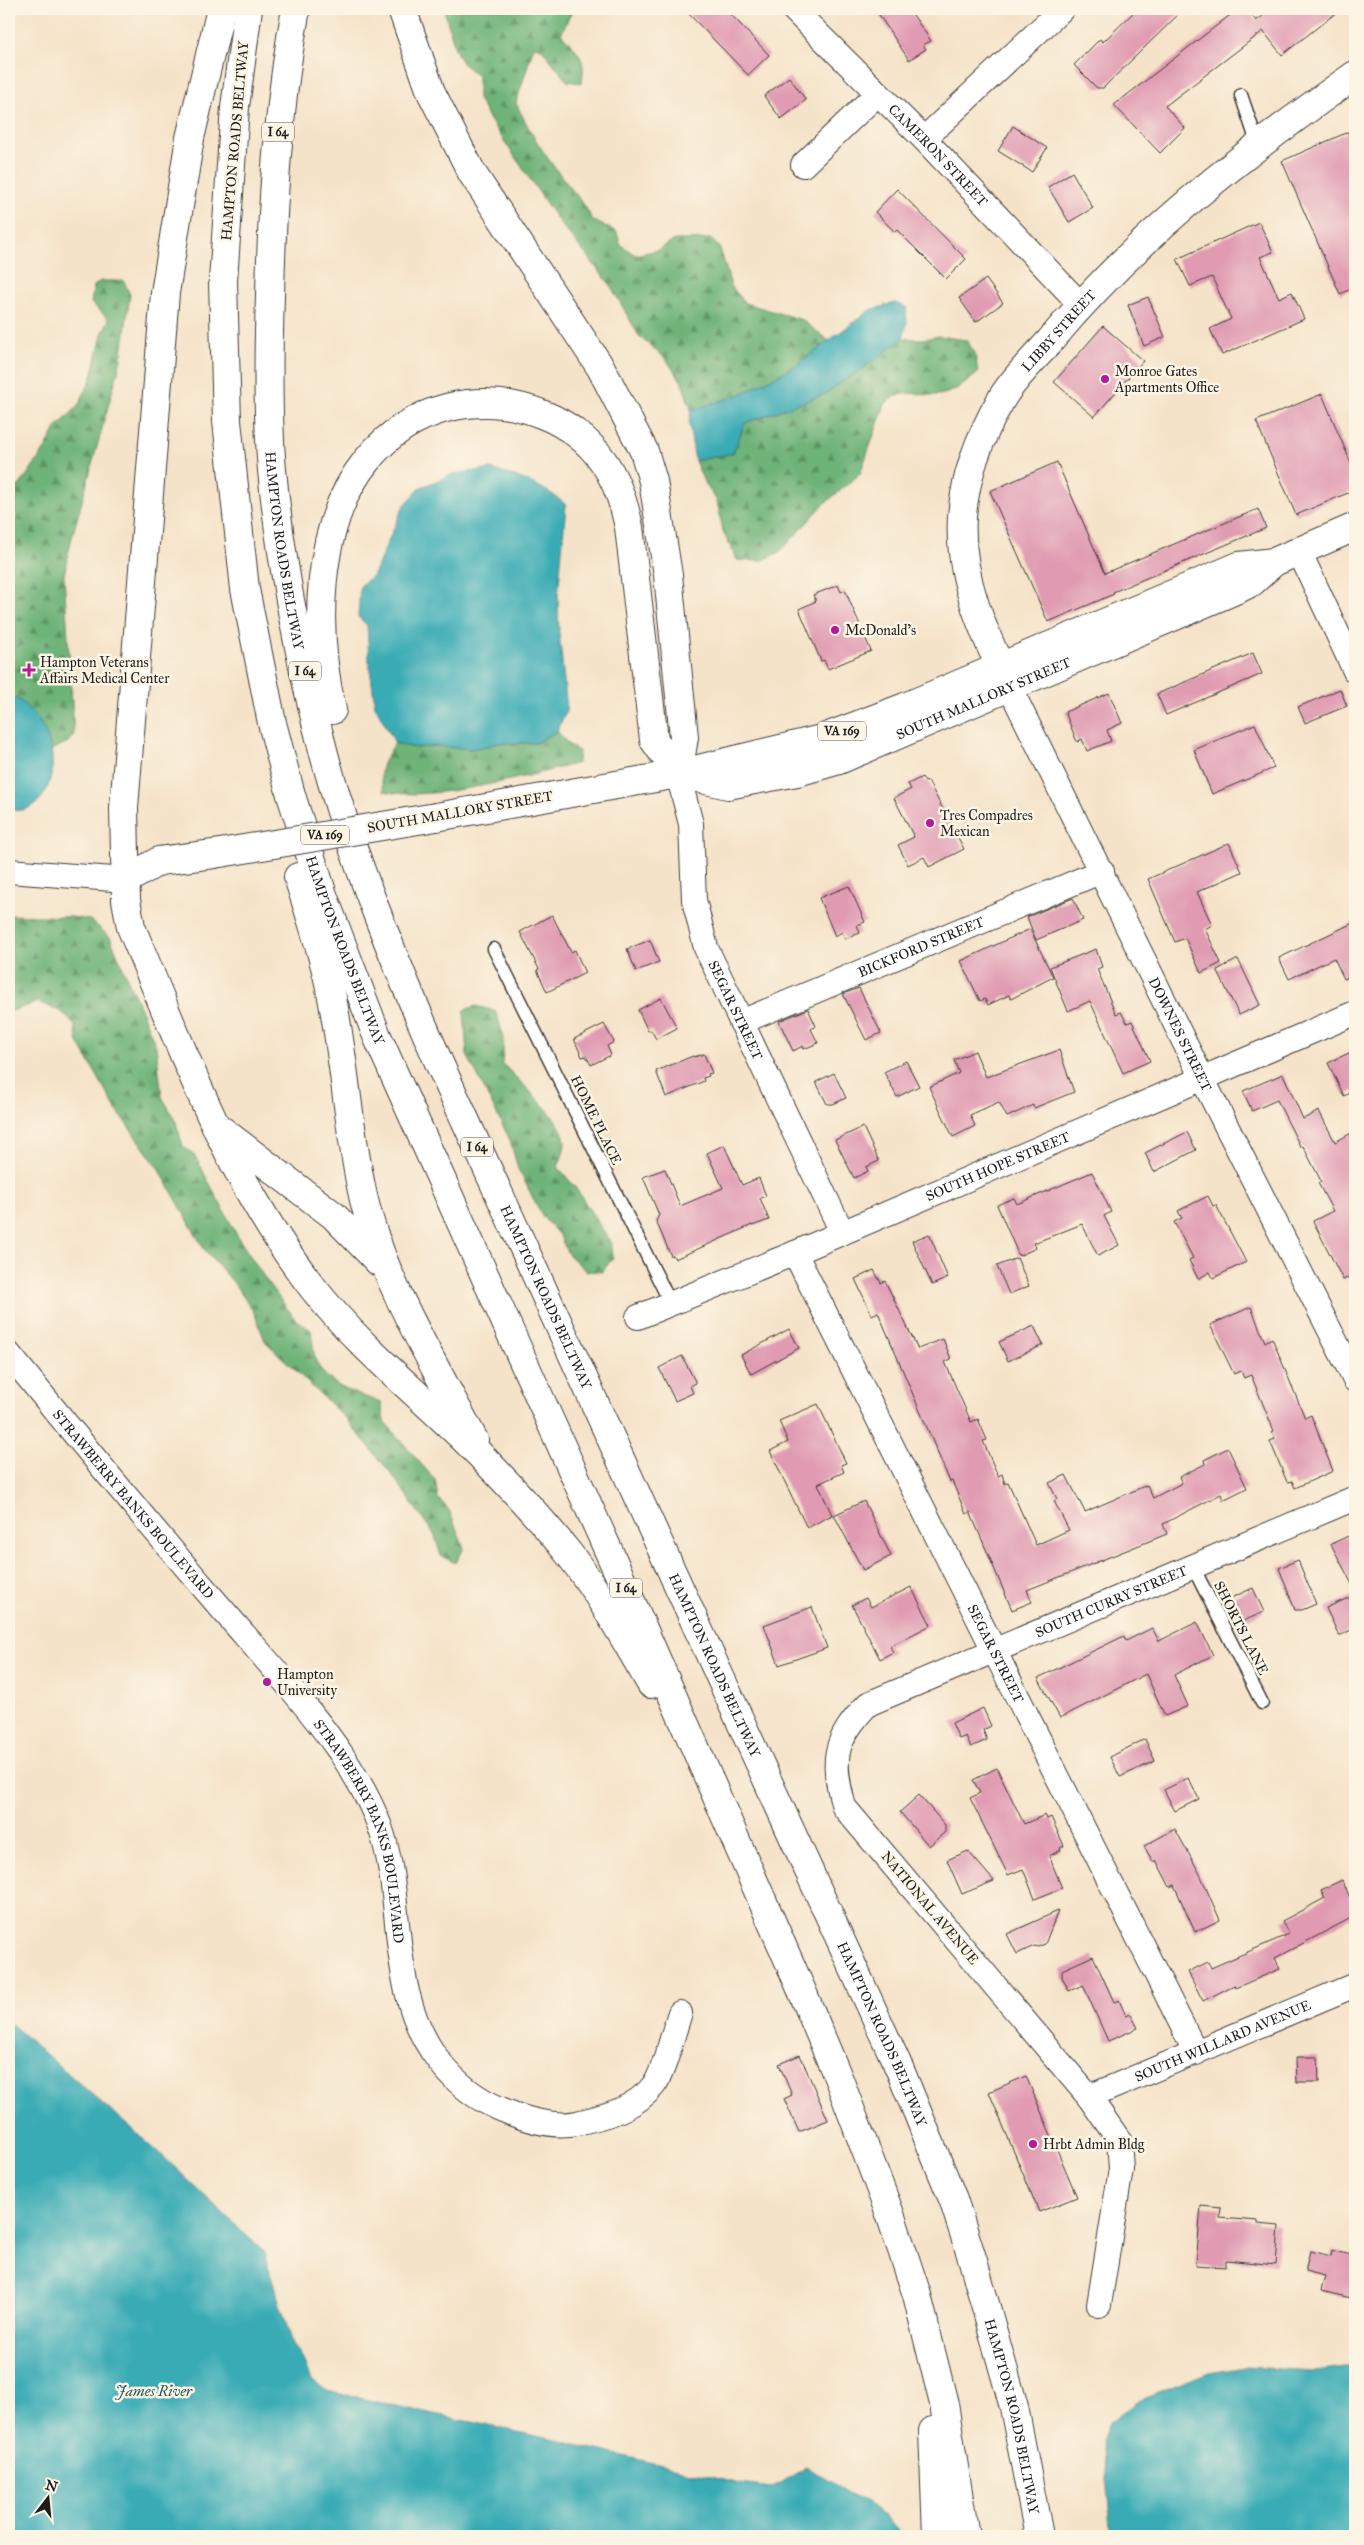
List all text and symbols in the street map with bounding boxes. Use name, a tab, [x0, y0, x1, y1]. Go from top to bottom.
street label: HAMPTON ROADS BELTWAY	[218, 39, 252, 241]
street label: CAMERON STREET	[885, 100, 992, 210]
road number: I 64	[262, 122, 294, 142]
street label: LIBBY STREET	[1018, 286, 1100, 375]
place label: Monroe Gates Apartments Office	[1114, 363, 1219, 396]
marker: Monroe Gates Apartments Office	[1099, 373, 1111, 385]
street label: HAMPTON ROADS BELTWAY	[262, 451, 308, 652]
place label: McDonald's	[845, 622, 916, 639]
marker: McDonald's	[829, 624, 841, 636]
street label: SOUTH MALLORY STREET	[893, 653, 1073, 743]
place label: Hampton Veterans Affairs Medical Center	[39, 654, 170, 687]
road number: I 64	[289, 661, 321, 680]
marker: Hampton Veterans Affairs Medical Center	[22, 663, 36, 677]
road number: VA 169	[818, 721, 866, 740]
street label: SOUTH MALLORY STREET	[366, 787, 554, 837]
place label: Tres Compadres Mexican	[940, 807, 1033, 840]
marker: Tres Compadres Mexican	[924, 817, 936, 829]
road number: VA 169	[301, 826, 349, 844]
street label: HAMPTON ROADS BELTWAY	[303, 854, 389, 1048]
street label: BICKFORD STREET	[855, 913, 987, 981]
street label: SEGAR STREET	[705, 958, 767, 1063]
street label: DOWNES STREET	[1145, 974, 1216, 1094]
street label: HOME PLACE	[567, 1073, 625, 1167]
street label: SOUTH HOPE STREET	[923, 1128, 1073, 1205]
road number: I 64	[461, 1138, 493, 1156]
street label: HAMPTON ROADS BELTWAY	[497, 1202, 596, 1393]
street label: STRAWBERRY BANKS BOULEVARD	[49, 1406, 218, 1602]
street label: SOUTH CURRY STREET	[1032, 1561, 1190, 1641]
street label: HAMPTON ROADS BELTWAY	[665, 1571, 765, 1761]
street label: SHORTS LANE	[1210, 1578, 1272, 1678]
road number: I 64	[610, 1579, 642, 1598]
street label: SEGAR STREET	[964, 1601, 1028, 1706]
place label: Hampton University	[277, 1666, 337, 1699]
marker: Hampton University	[261, 1676, 273, 1688]
street label: STRAWBERRY BANKS BOULEVARD	[310, 1716, 408, 1944]
street label: NATIONAL AVENUE	[878, 1848, 982, 1968]
street label: HAMPTON ROADS BELTWAY	[834, 1939, 931, 2130]
street label: SOUTH WILLARD AVENUE	[1132, 1996, 1313, 2085]
place label: Hrbt Admin Bldg	[1043, 2136, 1145, 2153]
marker: Hrbt Admin Bldg	[1027, 2138, 1039, 2150]
street label: HAMPTON ROADS BELTWAY	[981, 2317, 1043, 2516]
water label: James River	[115, 2382, 193, 2400]
north arrow	[22, 2472, 72, 2522]
text: N	[43, 2476, 60, 2496]

